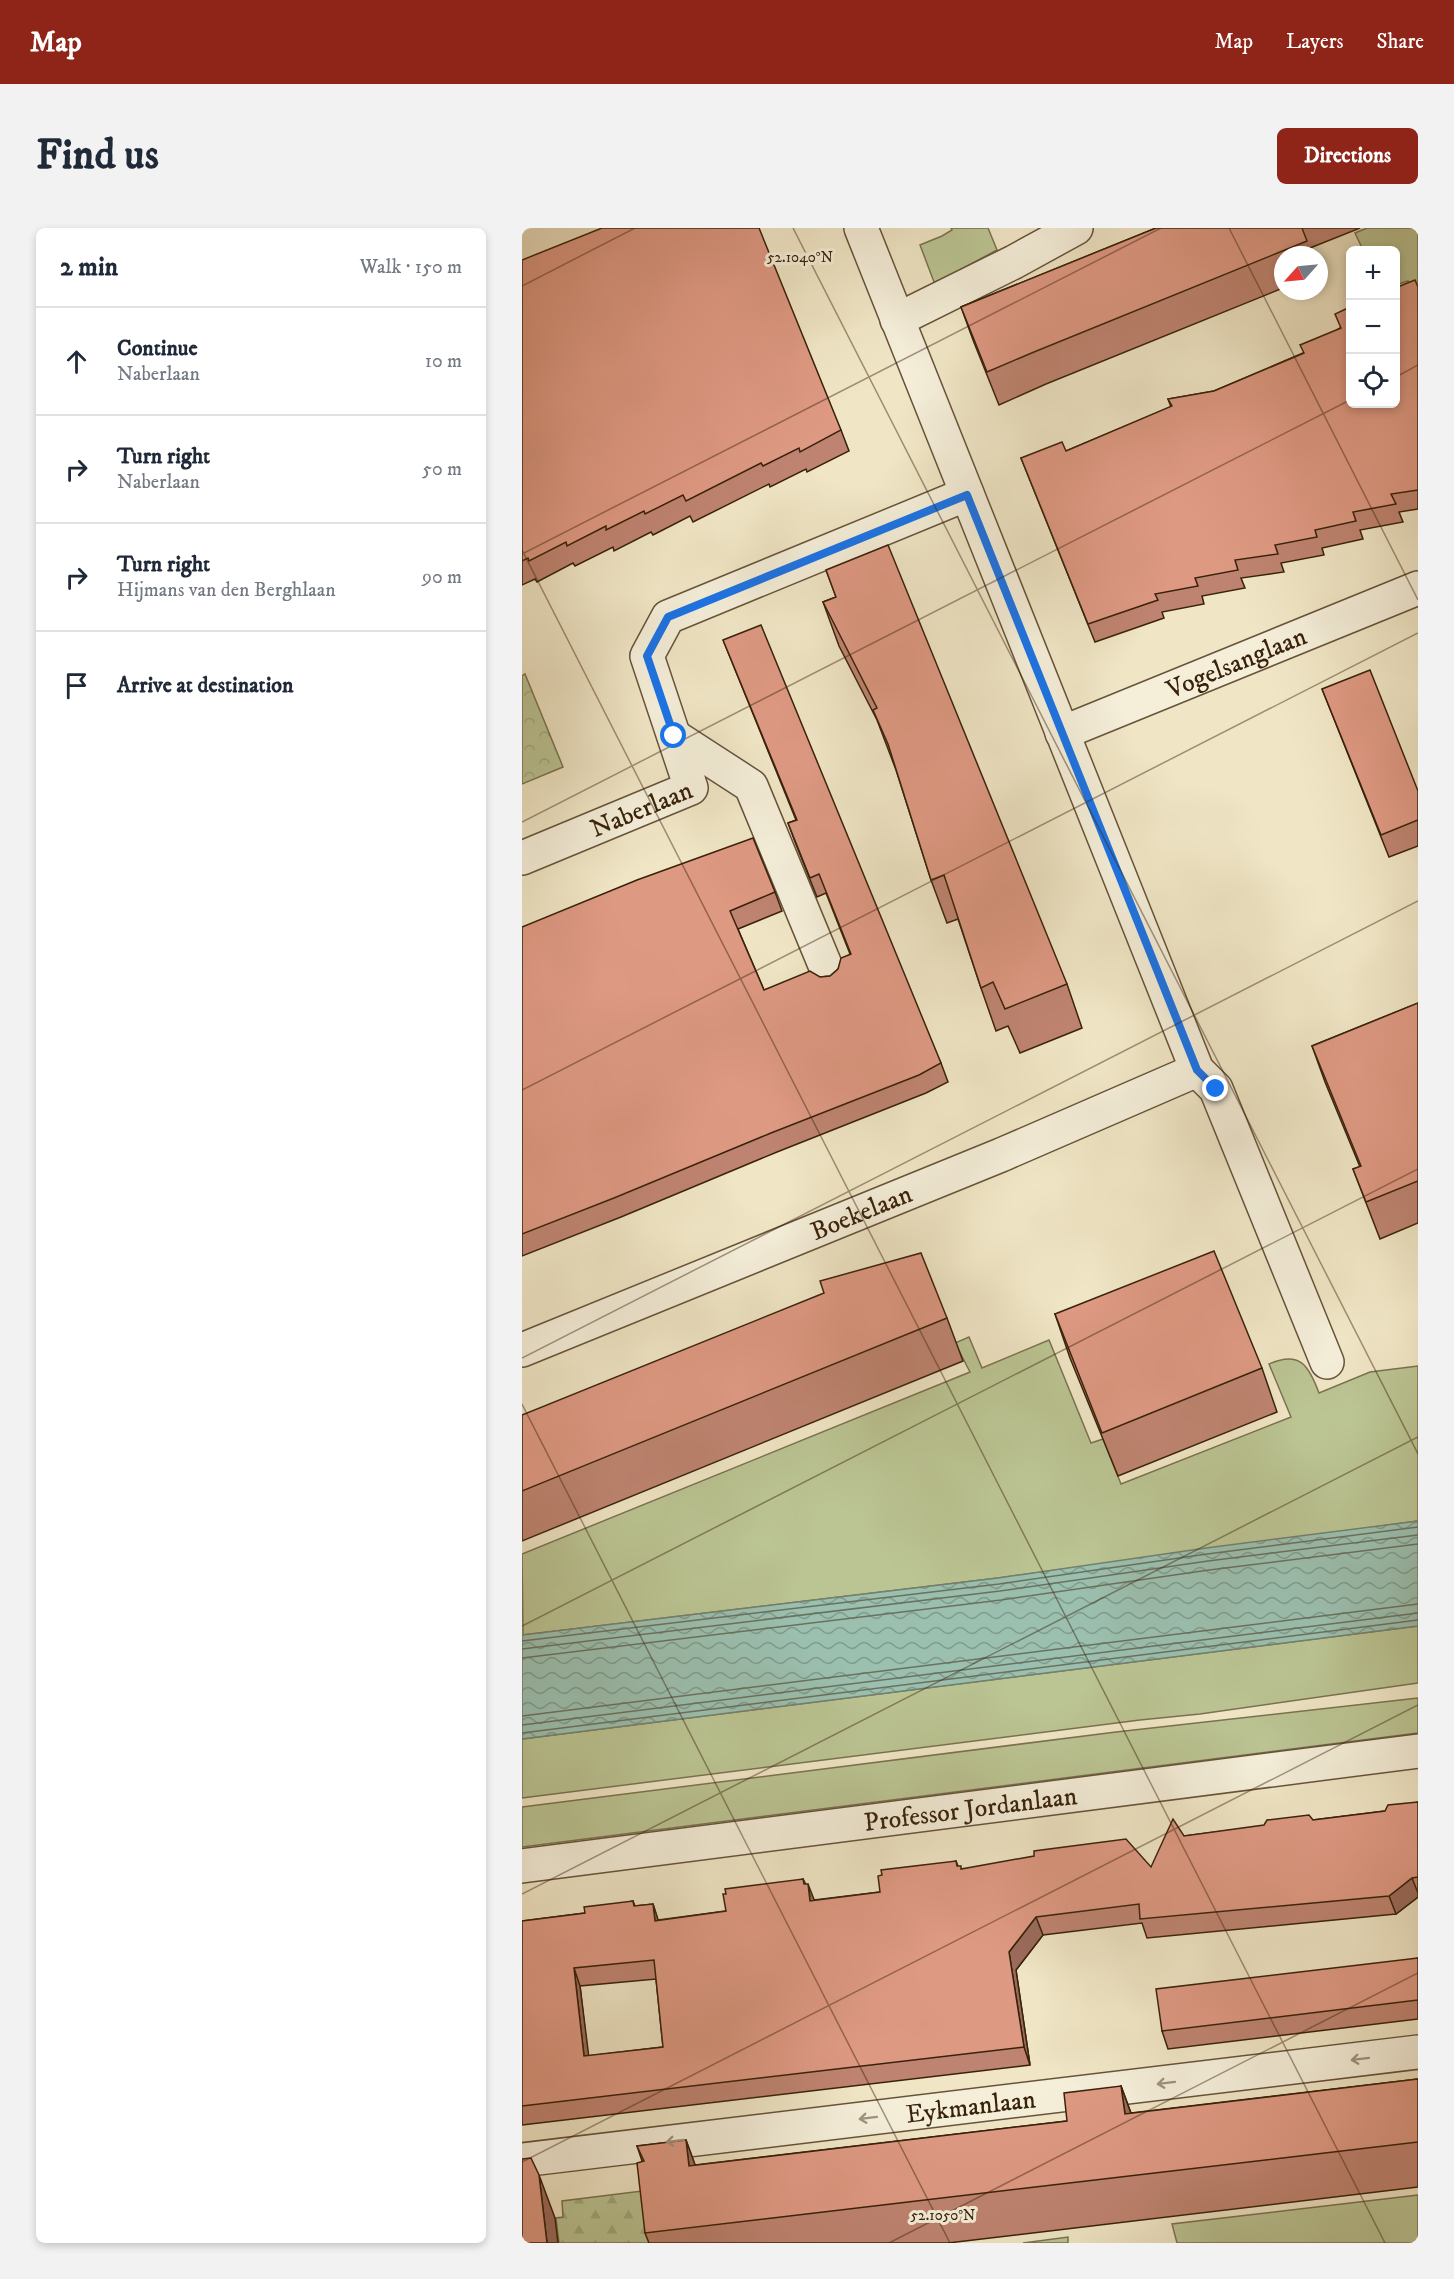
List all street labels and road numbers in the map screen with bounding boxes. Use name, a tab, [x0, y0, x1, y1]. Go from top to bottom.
street label: Vogelsanglaan	[1161, 620, 1312, 707]
street label: Naberlaan	[586, 774, 698, 846]
street label: Boekelaan	[806, 1178, 918, 1249]
street label: Professor Jordanlaan	[862, 1780, 1079, 1840]
street label: Eykmanlaan	[904, 2083, 1038, 2132]

